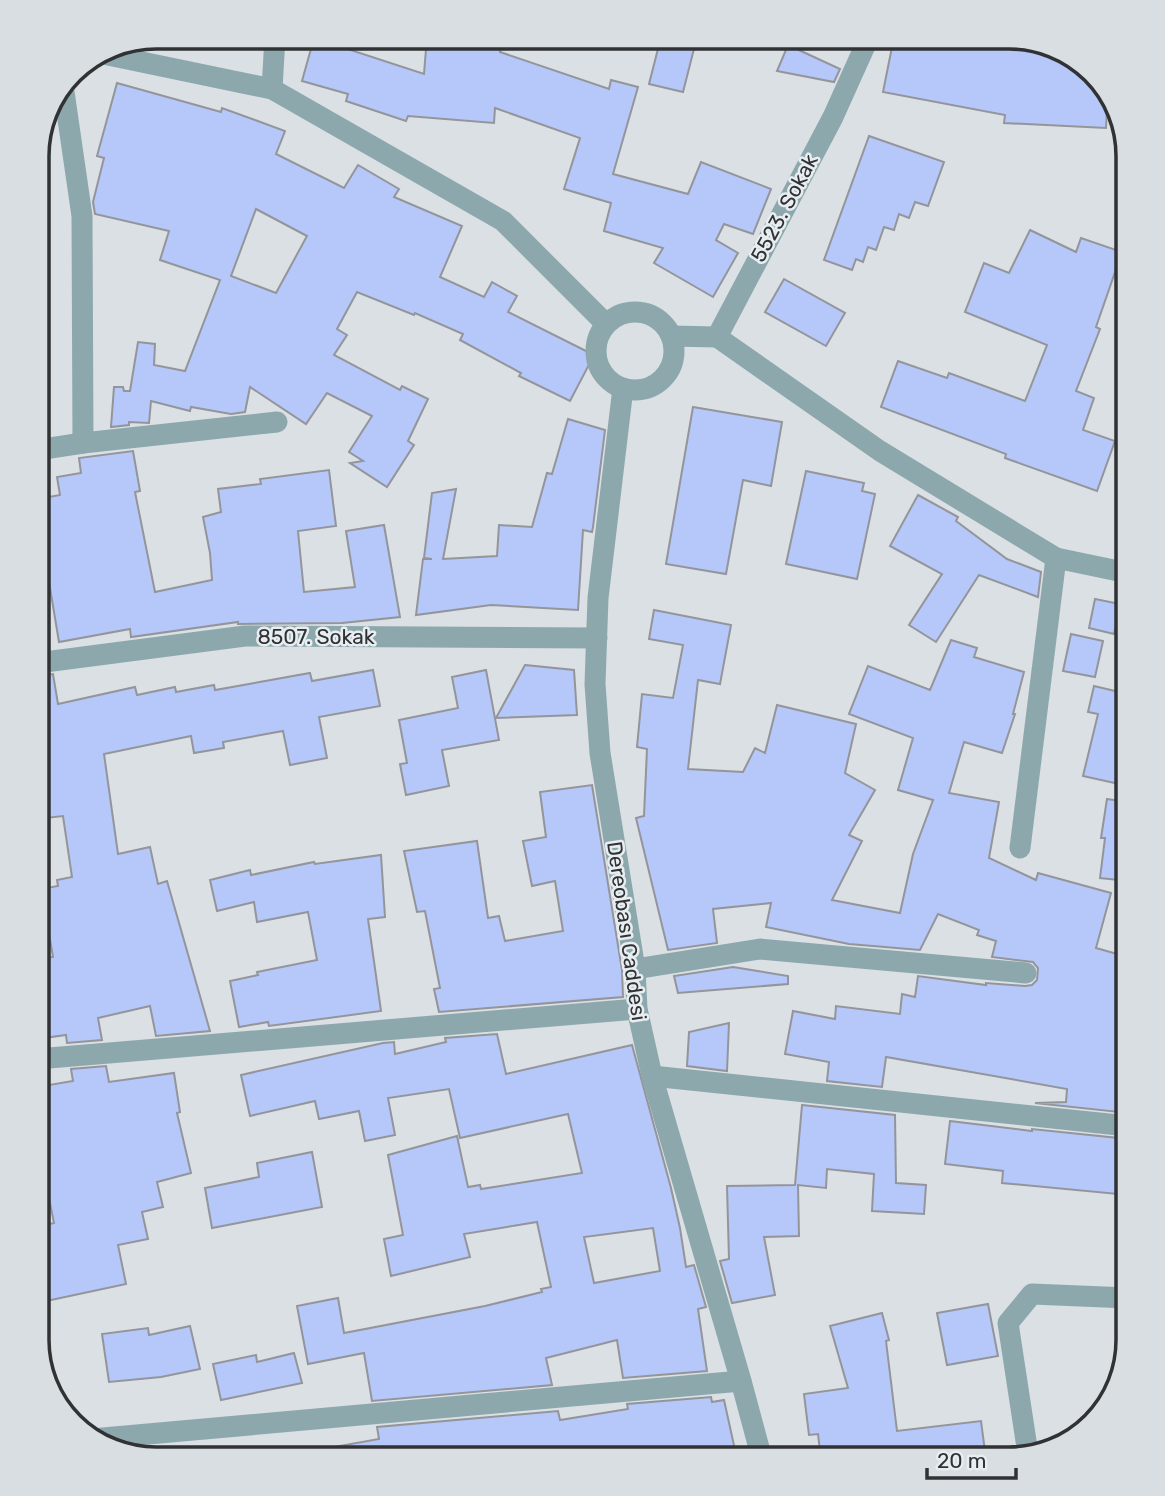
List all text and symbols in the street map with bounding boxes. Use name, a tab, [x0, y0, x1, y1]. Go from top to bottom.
street label: 5523. Sokak	[745, 150, 823, 266]
street label: 8507. Sokak	[257, 624, 375, 649]
street label: Dereobası Caddesi	[602, 840, 652, 1022]
scale bar	[927, 1436, 1016, 1480]
text: 20 m	[937, 1448, 986, 1473]

